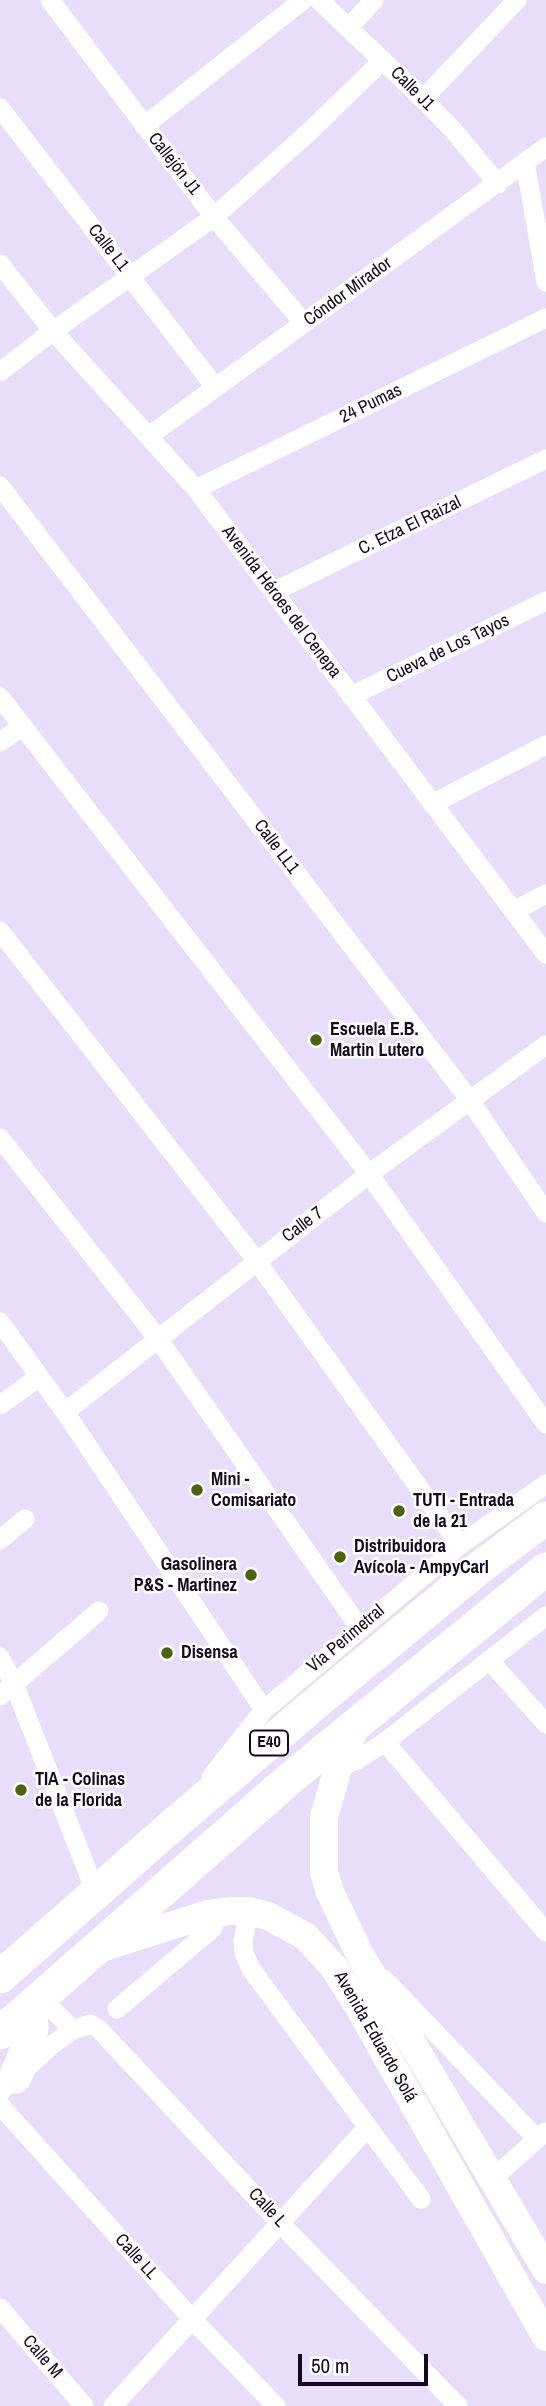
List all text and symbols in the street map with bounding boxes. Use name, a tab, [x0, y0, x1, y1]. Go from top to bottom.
street label: Calle J1	[386, 63, 438, 115]
street label: Callejón J1	[143, 129, 205, 199]
street label: Calle L1	[83, 220, 133, 276]
street label: Cóndor Mirador	[300, 253, 396, 331]
street label: 24 Pumas	[336, 380, 406, 428]
street label: C. Etza El Raizal	[355, 492, 465, 560]
street label: Avenida Héroes del Cenepa	[217, 522, 345, 682]
street label: Cueva de Los Tayos	[383, 610, 513, 688]
street label: Calle LL1	[249, 816, 303, 878]
place label: Escuela E.B. Martin Lutero	[330, 1019, 424, 1062]
marker: Escuela E.B. Martin Lutero	[308, 1032, 324, 1048]
street label: Calle 7	[278, 1203, 328, 1247]
place label: Mini - Comisariato	[211, 1469, 296, 1512]
marker: Mini - Comisariato	[189, 1482, 205, 1498]
place label: TUTI - Entrada de la 21	[413, 1490, 514, 1532]
marker: TUTI - Entrada de la 21	[391, 1503, 407, 1519]
place label: Distribuidora Avícola - AmpyCarl	[354, 1536, 489, 1578]
marker: Distribuidora Avícola - AmpyCarl	[332, 1549, 348, 1565]
place label: Gasolinera P&S - Martinez	[134, 1554, 237, 1596]
marker: Gasolinera P&S - Martinez	[243, 1567, 259, 1583]
street label: Vía Perimetral	[303, 1600, 389, 1678]
place label: Disensa	[181, 1642, 238, 1664]
marker: Disensa	[159, 1645, 175, 1661]
road number: E40	[250, 1730, 288, 1756]
place label: TIA - Colinas de la Florida	[35, 1769, 125, 1812]
marker: TIA - Colinas de la Florida	[13, 1782, 29, 1798]
street label: Avenida Eduardo Solá	[329, 1968, 421, 2106]
street label: Calle L	[243, 2184, 291, 2232]
street label: Calle LL	[110, 2230, 162, 2284]
street label: Calle M	[17, 2331, 67, 2383]
scale bar	[301, 2340, 430, 2384]
text: 50 m	[311, 2351, 349, 2380]

